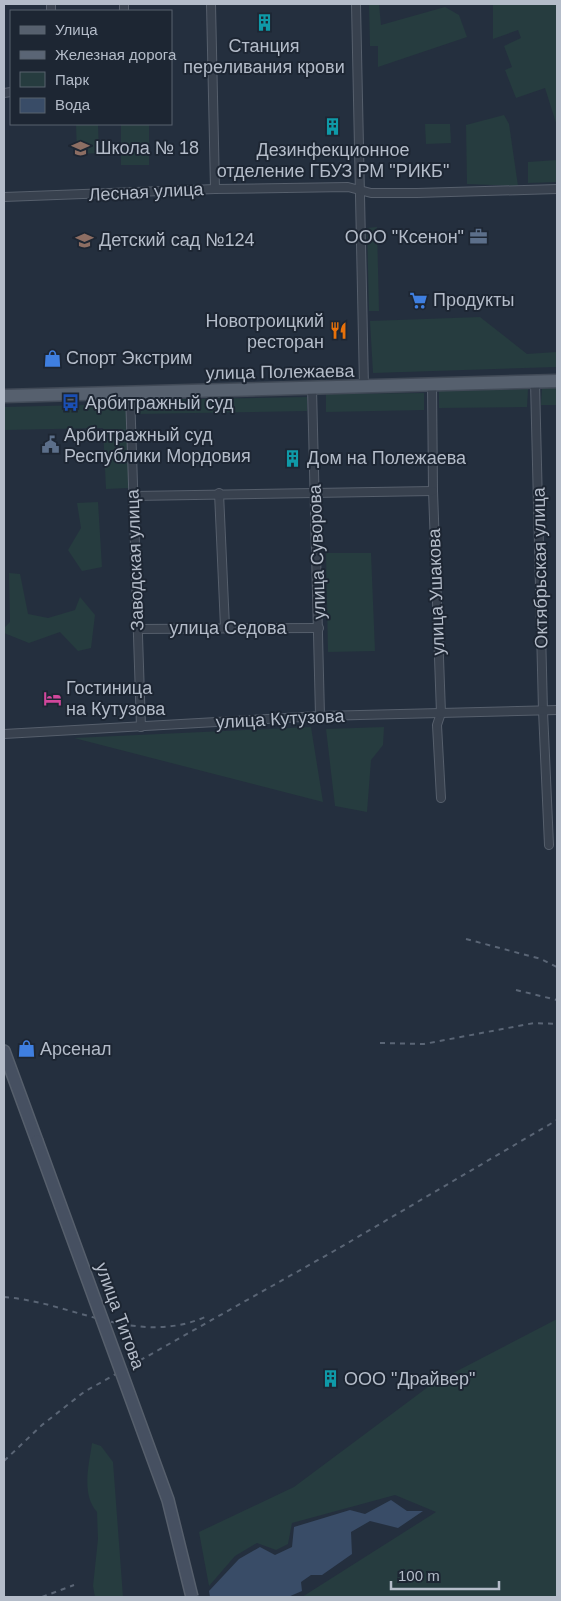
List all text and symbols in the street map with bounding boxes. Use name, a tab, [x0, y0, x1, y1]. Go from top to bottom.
legend	[10, 10, 172, 125]
building icon: Станция переливания крови	[254, 13, 274, 33]
text: Улица	[55, 21, 98, 38]
place label: Станция переливания крови	[183, 36, 345, 77]
text: Железная дорога	[55, 46, 177, 63]
text: Парк	[55, 71, 89, 88]
text: Вода	[55, 96, 91, 113]
building icon: Дезинфекционное отделение ГБУЗ РМ "РИКБ"	[323, 117, 343, 137]
school or university icon: Школа № 18	[71, 138, 91, 158]
place label: Школа № 18	[95, 138, 199, 158]
place label: Дезинфекционное отделение ГБУЗ РМ "РИКБ"	[217, 140, 449, 181]
street label: Лесная улица	[88, 179, 205, 205]
place label: ООО "Ксенон"	[345, 227, 464, 247]
office icon: ООО "Ксенон"	[468, 227, 488, 247]
school or university icon: Детский сад №124	[75, 230, 95, 250]
place label: Детский сад №124	[99, 230, 255, 250]
supermarket icon: Продукты	[409, 290, 429, 310]
place label: Продукты	[433, 290, 514, 310]
place label: Новотроицкий ресторан	[205, 311, 324, 352]
restaurant icon: Новотроицкий ресторан	[328, 321, 348, 341]
shop icon: Спорт Экстрим	[42, 348, 62, 368]
place label: Спорт Экстрим	[66, 348, 192, 368]
street label: улица Полежаева	[205, 361, 356, 383]
bus stop icon: Арбитражный суд	[61, 393, 81, 413]
place label: Арбитражный суд	[85, 393, 234, 413]
place label: Арбитражный суд Республики Мордовия	[64, 425, 251, 466]
public building icon: Арбитражный суд Республики Мордовия	[40, 435, 60, 455]
building icon: Дом на Полежаева	[283, 448, 303, 468]
place label: Дом на Полежаева	[307, 448, 467, 468]
street label: улица Суворова	[305, 483, 329, 620]
street label: Октябрьская улица	[529, 486, 551, 649]
street label: Заводская улица	[122, 488, 147, 631]
street label: улица Ушакова	[424, 527, 448, 656]
street label: улица Седова	[170, 618, 287, 638]
place label: Гостиница на Кутузова	[66, 678, 166, 719]
hotel icon: Гостиница на Кутузова	[42, 688, 62, 708]
street label: улица Кутузова	[215, 706, 346, 732]
shop icon: Арсенал	[16, 1039, 36, 1059]
place label: Арсенал	[40, 1039, 111, 1059]
street label: улица Титова	[91, 1260, 149, 1373]
building icon: ООО "Драйвер"	[320, 1369, 340, 1389]
place label: ООО "Драйвер"	[344, 1369, 475, 1389]
scale bar	[391, 1558, 498, 1590]
text: 100 m	[398, 1567, 440, 1584]

